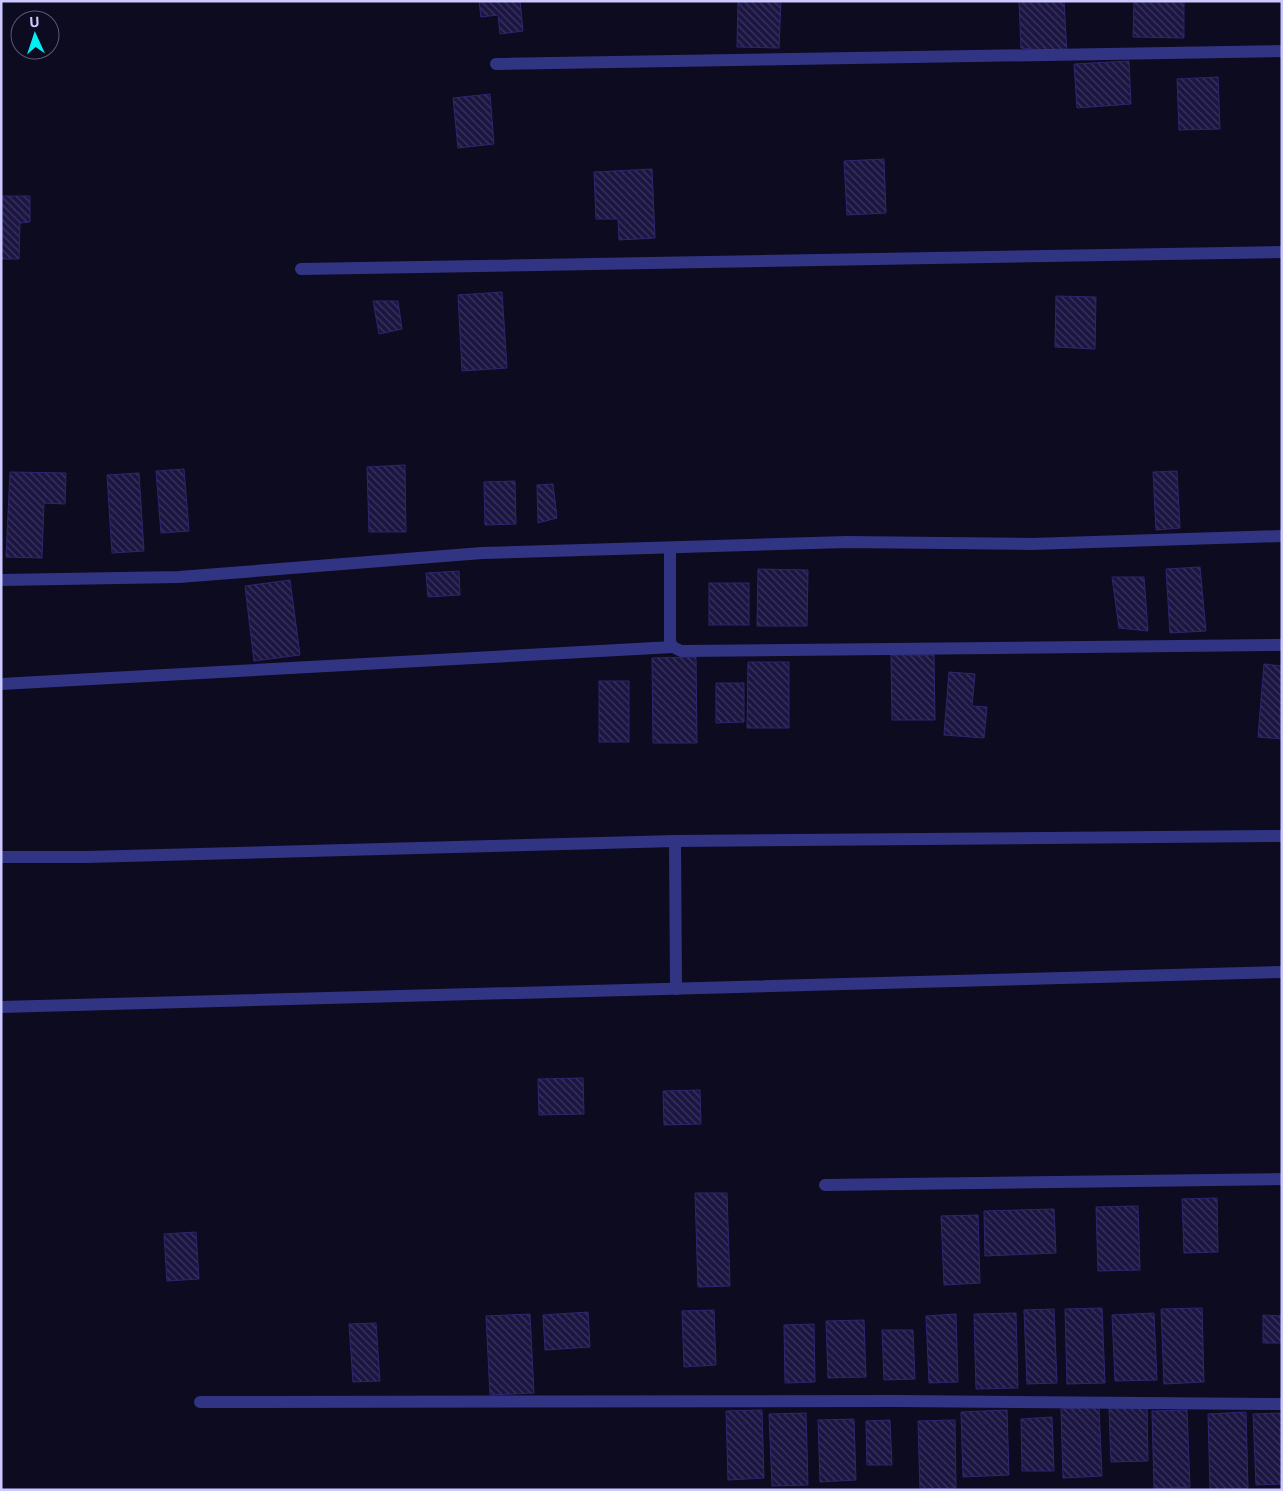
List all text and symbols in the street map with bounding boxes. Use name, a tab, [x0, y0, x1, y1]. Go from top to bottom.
north arrow	[10, 10, 60, 60]
text: U	[29, 14, 40, 30]

